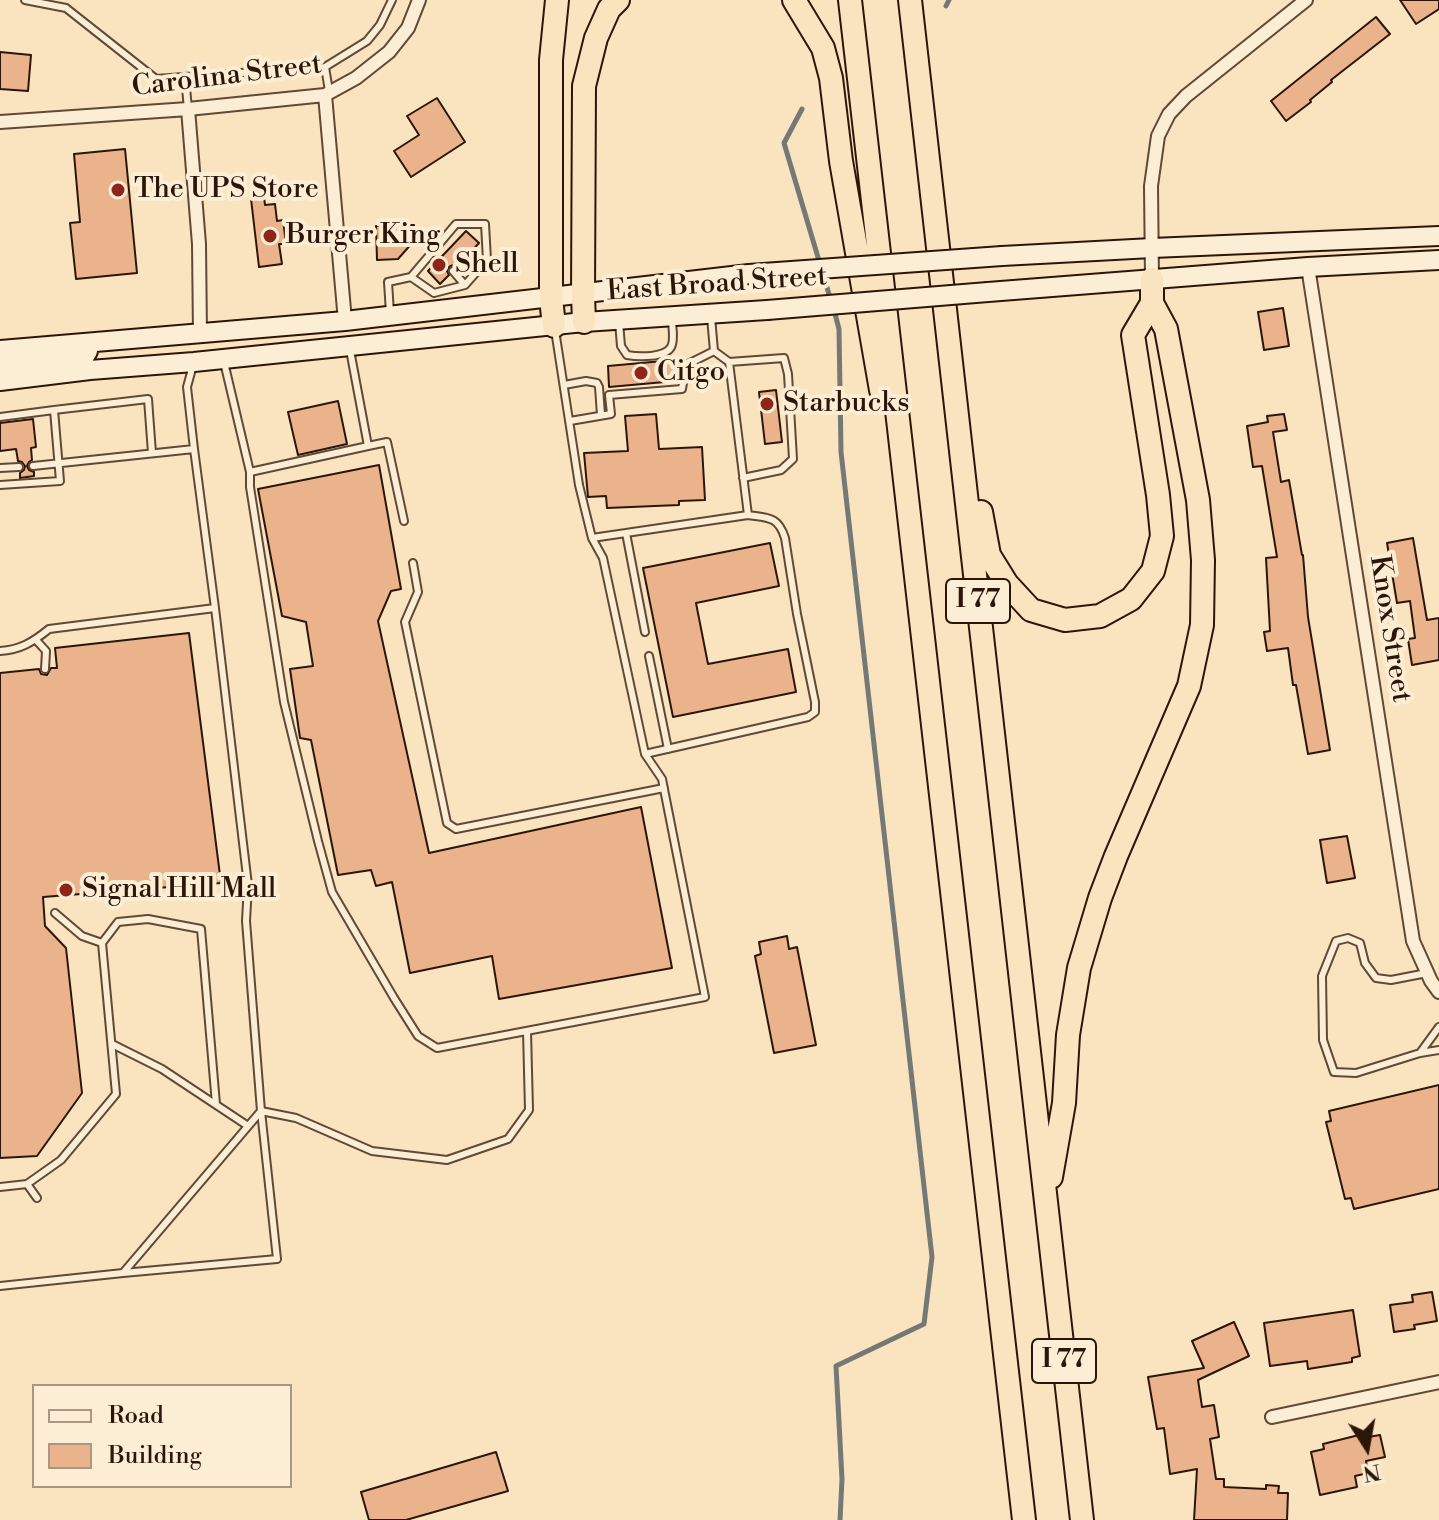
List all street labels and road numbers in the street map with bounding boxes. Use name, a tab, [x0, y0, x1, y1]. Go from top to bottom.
street label: Carolina Street	[130, 49, 324, 105]
street label: East Broad Street	[606, 261, 828, 309]
street label: Knox Street	[1361, 553, 1417, 705]
road number: I 77	[946, 579, 1010, 623]
road number: I 77	[1032, 1339, 1096, 1383]

